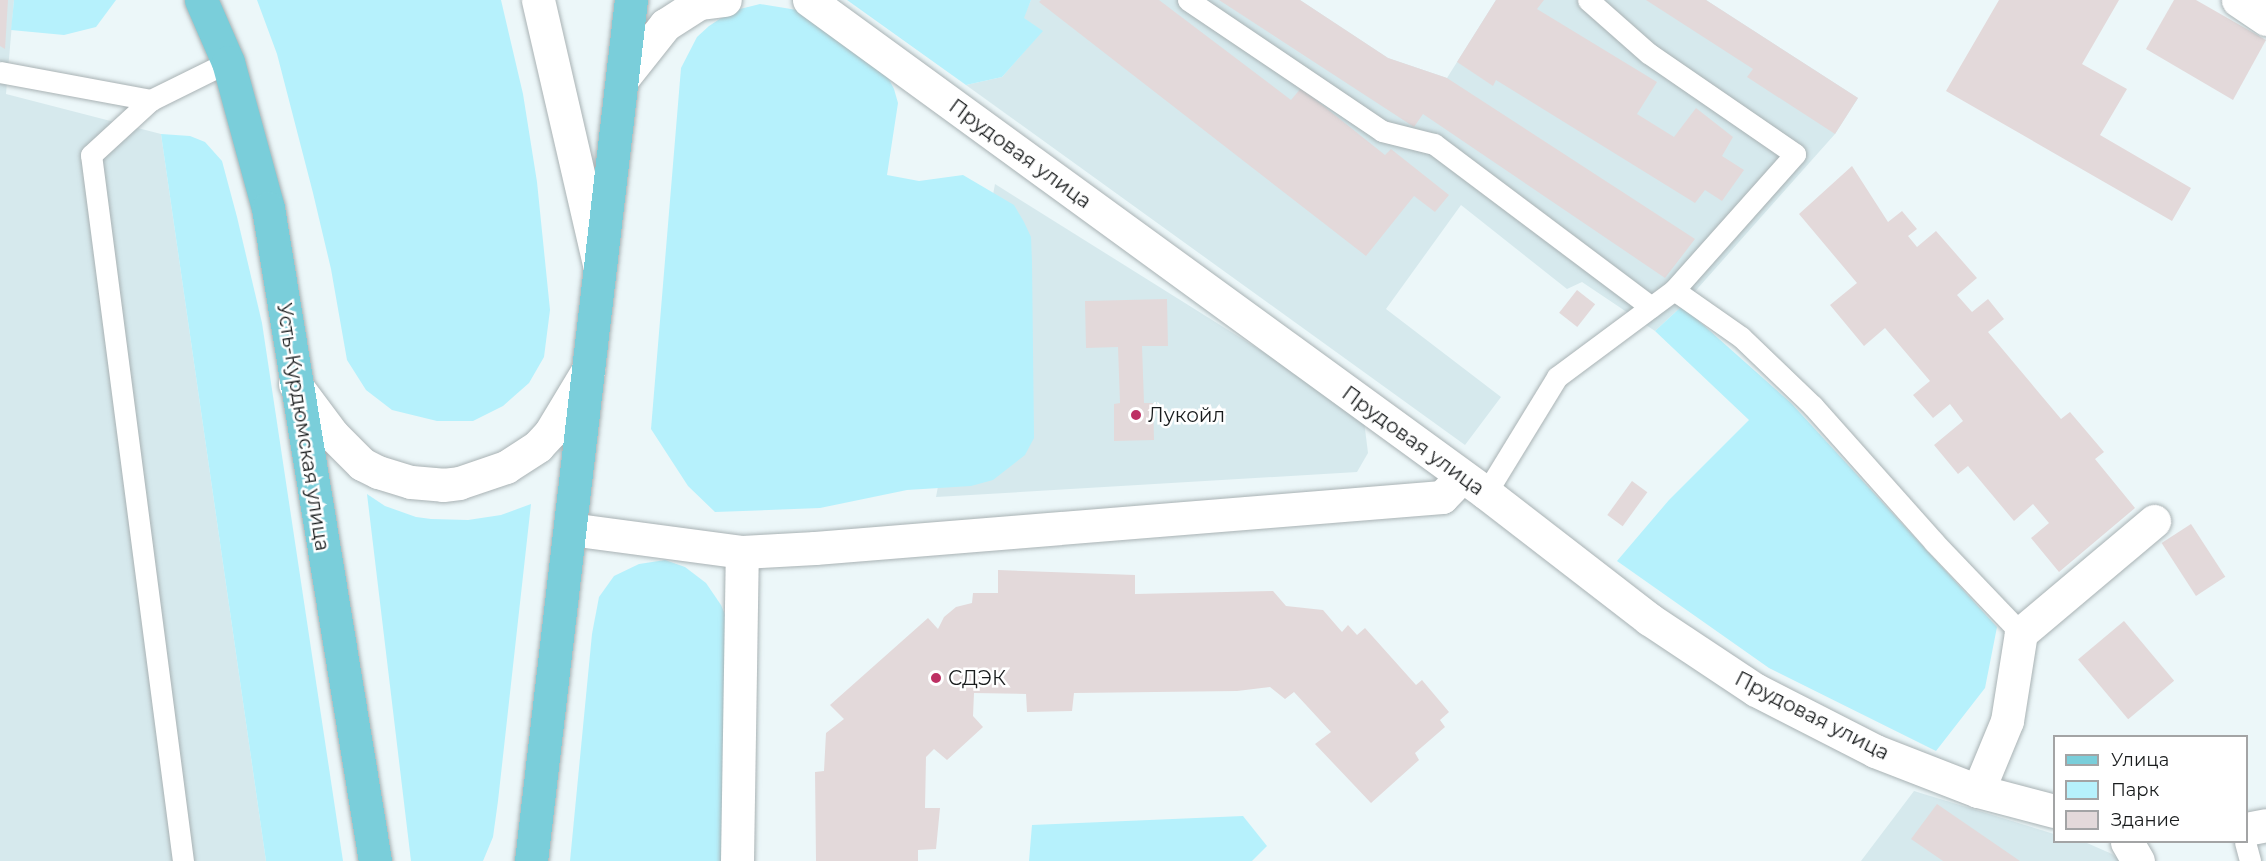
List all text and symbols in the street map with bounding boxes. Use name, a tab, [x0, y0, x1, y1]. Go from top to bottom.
street label: Прудовая улица	[944, 94, 1096, 214]
street label: Усть-Курдюмская улица	[272, 301, 334, 553]
street label: Прудовая улица	[1337, 381, 1489, 501]
place label: Лукойл	[1148, 403, 1225, 427]
marker: Лукойл	[1129, 408, 1143, 422]
place label: СДЭК	[948, 666, 1006, 690]
street label: Прудовая улица	[1731, 667, 1893, 765]
marker: СДЭК	[929, 671, 943, 685]
legend	[2053, 735, 2248, 843]
text: Улица	[2111, 749, 2169, 771]
text: Парк	[2111, 779, 2159, 801]
text: Здание	[2111, 809, 2180, 831]

